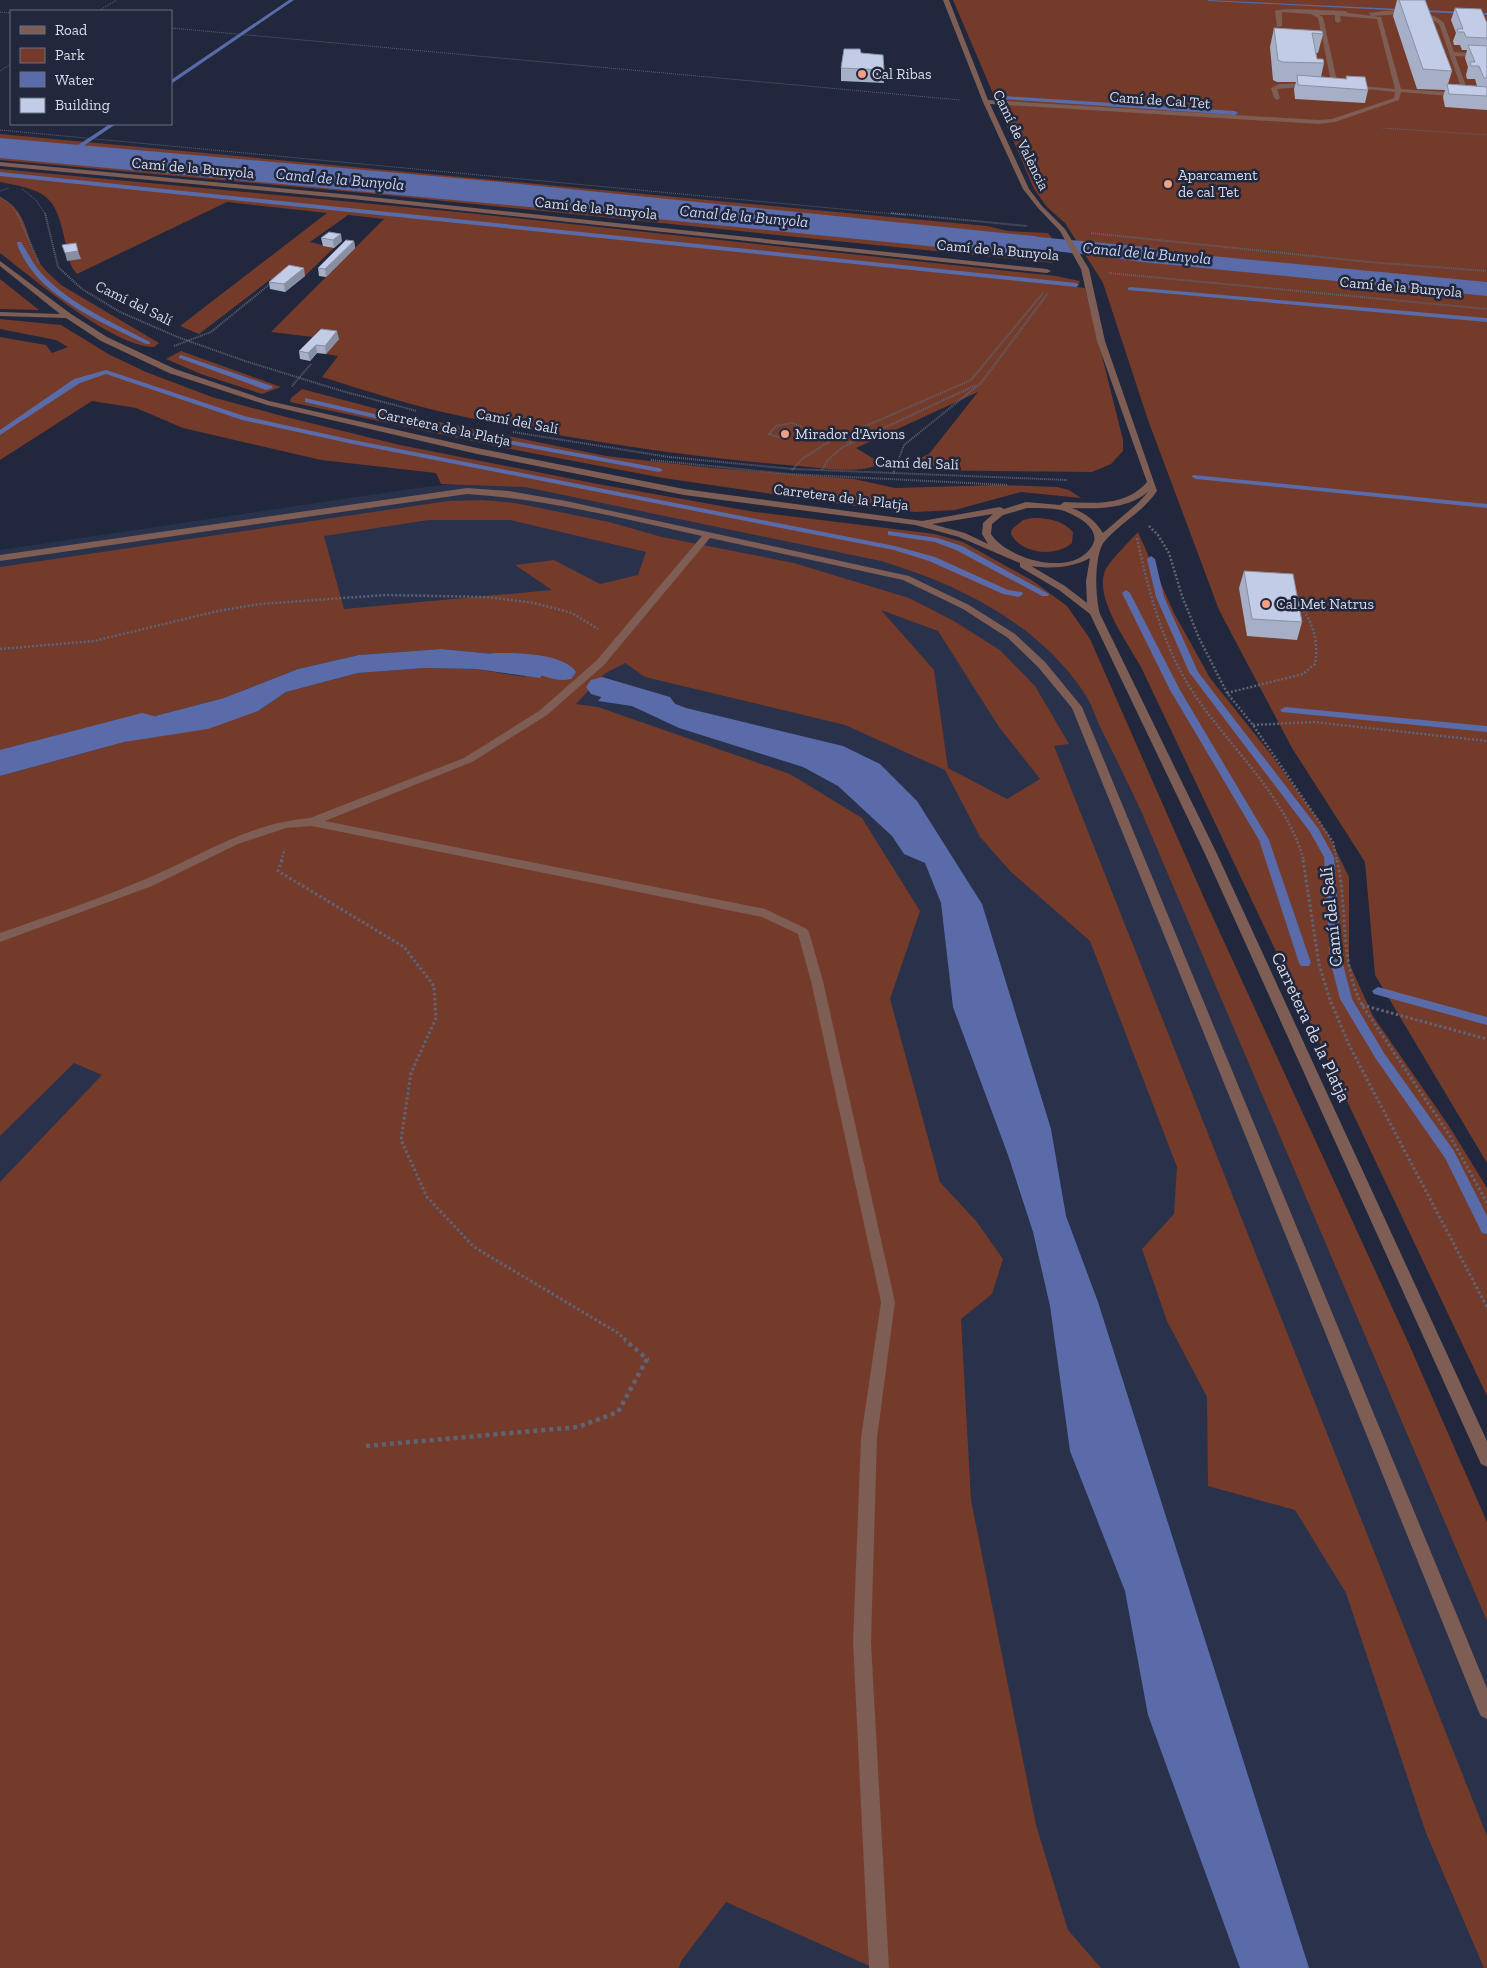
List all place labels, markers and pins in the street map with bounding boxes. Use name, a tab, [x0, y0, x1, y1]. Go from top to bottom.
place label: Cal Ribas	[872, 65, 932, 83]
marker: Cal Ribas	[856, 68, 868, 80]
place label: Aparcament de cal Tet	[1178, 166, 1258, 201]
marker: Aparcament de cal Tet	[1162, 178, 1174, 190]
place label: Mirador d'Avions	[795, 425, 905, 443]
marker: Mirador d'Avions	[779, 428, 791, 440]
place label: Cal Met Natrus	[1276, 595, 1374, 613]
marker: Cal Met Natrus	[1260, 598, 1272, 610]

